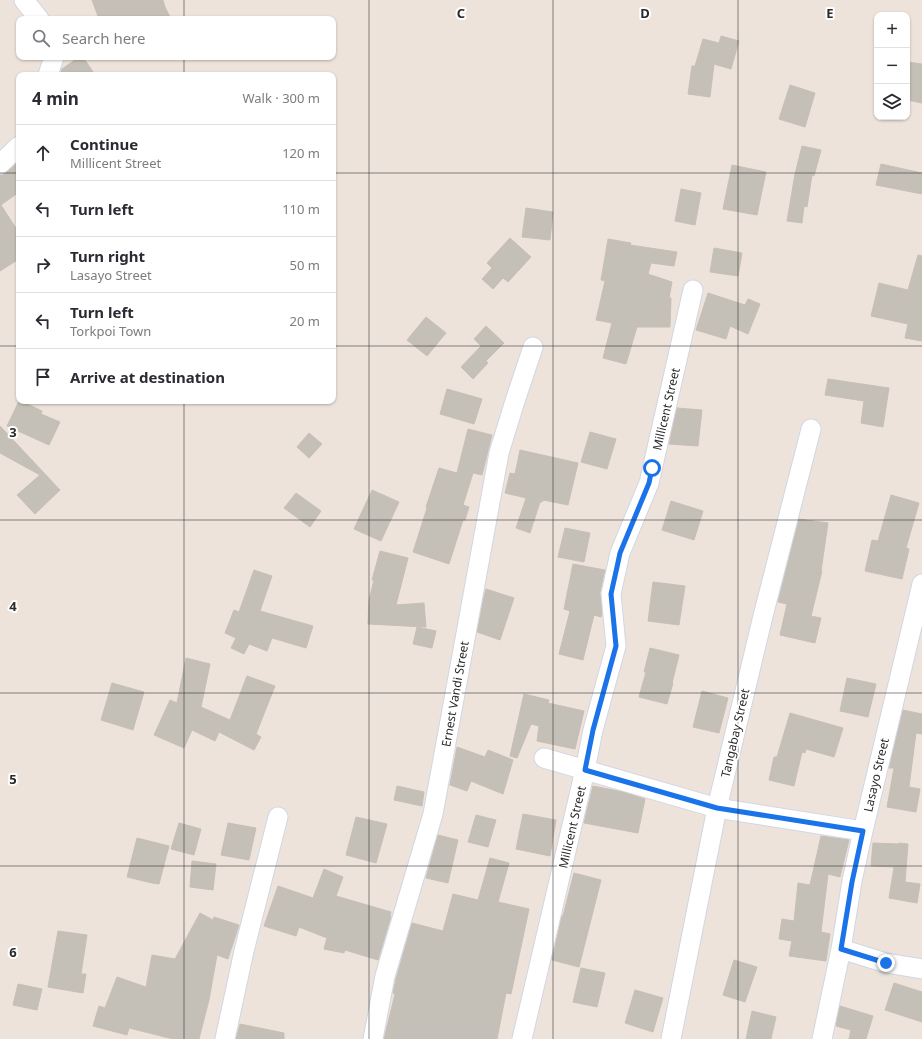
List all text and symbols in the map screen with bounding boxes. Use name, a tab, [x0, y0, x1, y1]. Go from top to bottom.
text: C	[457, 4, 465, 22]
text: D	[640, 4, 650, 22]
text: E	[826, 4, 834, 22]
map controls	[874, 12, 910, 120]
button: +	[874, 12, 910, 48]
search box	[16, 16, 336, 60]
icon: search	[30, 27, 52, 49]
text: Search here	[62, 28, 145, 48]
button: −	[874, 48, 910, 84]
button: layers	[874, 84, 910, 120]
text: 4 min	[32, 87, 79, 110]
text: Walk · 300 m	[242, 89, 320, 107]
text: Continue	[70, 134, 138, 154]
icon: ahead	[32, 142, 54, 164]
text: 120 m	[282, 144, 320, 162]
text: Millicent Street	[70, 154, 161, 172]
icon: left	[32, 198, 54, 220]
text: Turn left	[70, 199, 134, 219]
text: 110 m	[282, 200, 320, 218]
text: Turn right	[70, 246, 145, 266]
icon: right	[32, 254, 54, 276]
text: 50 m	[290, 256, 320, 274]
text: Lasayo Street	[70, 266, 152, 284]
text: Turn left	[70, 302, 134, 322]
icon: left	[32, 310, 54, 332]
text: 20 m	[290, 312, 320, 330]
text: Torkpoi Town	[70, 322, 151, 340]
street label: Millicent Street	[648, 365, 684, 452]
icon: arrive	[32, 366, 54, 388]
text: Arrive at destination	[70, 367, 225, 387]
text: 3	[9, 423, 17, 441]
route start	[643, 459, 661, 477]
text: 4	[9, 597, 17, 615]
street label: Ernest Vandi Street	[437, 639, 473, 748]
street label: Tangabay Street	[717, 686, 754, 779]
street label: Lasayo Street	[859, 736, 893, 814]
text: 5	[9, 770, 17, 788]
street label: Millicent Street	[554, 783, 590, 870]
text: 6	[9, 943, 17, 961]
route end	[877, 954, 895, 972]

